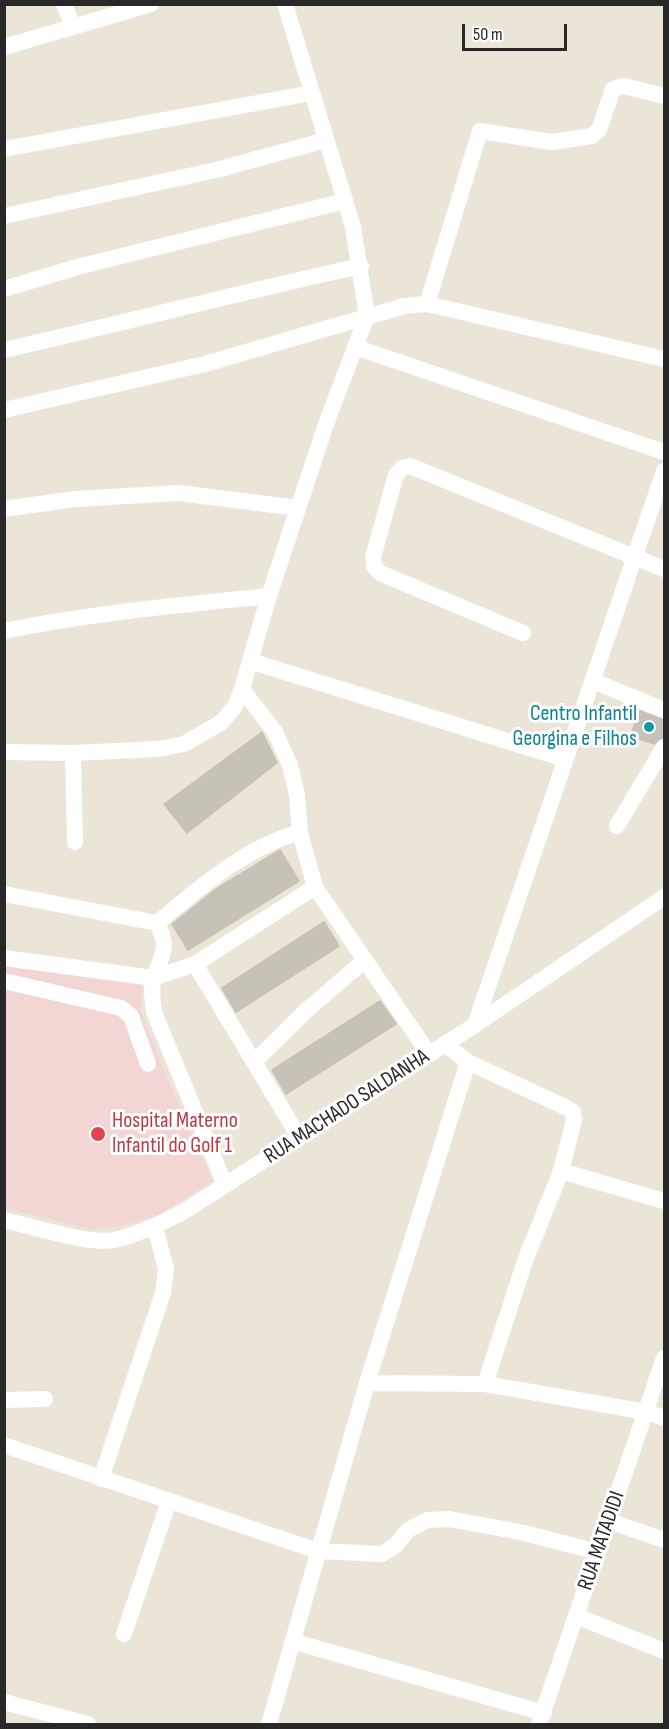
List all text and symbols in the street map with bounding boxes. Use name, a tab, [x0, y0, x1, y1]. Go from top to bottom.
scale bar	[465, 12, 570, 50]
text: 50 m	[473, 24, 503, 45]
place label: Centro Infantil Georgina e Filhos	[512, 701, 637, 752]
marker: Centro Infantil Georgina e Filhos	[642, 720, 656, 734]
street label: RUA MACHADO SALDANHA	[260, 1044, 434, 1170]
place label: Hospital Materno Infantil do Golf 1	[112, 1108, 238, 1160]
marker: Hospital Materno Infantil do Golf 1	[89, 1125, 107, 1143]
street label: RUA MATADIDI	[573, 1488, 631, 1594]

